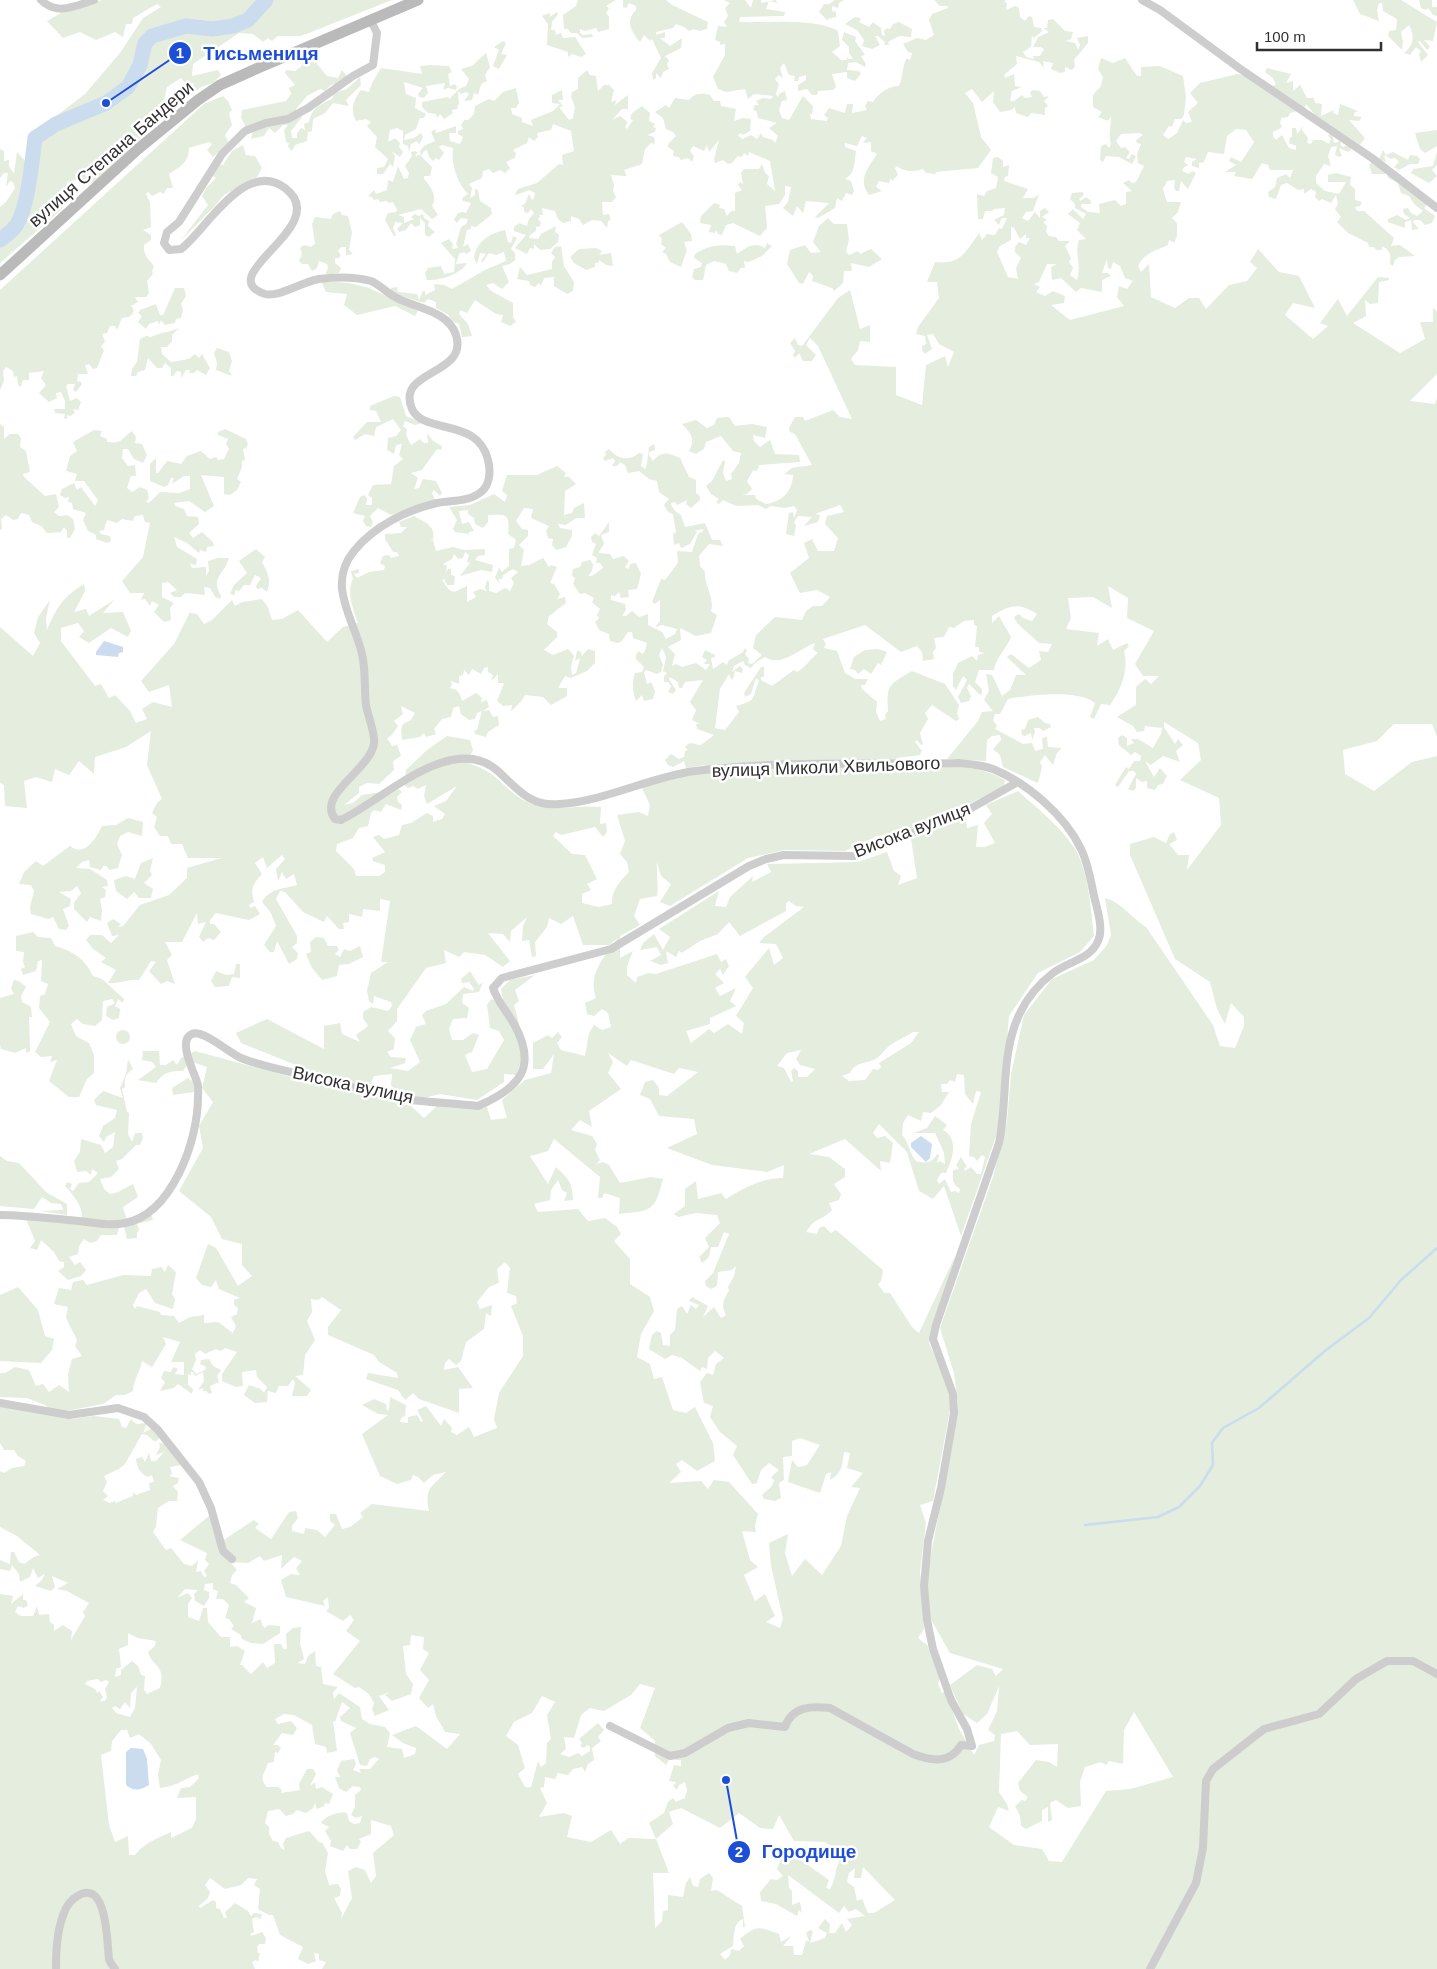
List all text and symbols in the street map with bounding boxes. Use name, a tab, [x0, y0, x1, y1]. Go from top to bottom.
scale bar	[1257, 20, 1381, 52]
text: 100 m	[1264, 28, 1306, 45]
callout: Тисьмениця	[168, 36, 328, 70]
text: Тисьмениця	[203, 43, 319, 64]
text: 1	[176, 44, 184, 61]
street label: вулиця Степана Бандери	[25, 77, 197, 231]
street label: вулиця Миколи Хвильового	[711, 753, 941, 781]
street label: Висока вулиця	[851, 799, 973, 861]
street label: Висока вулиця	[291, 1062, 415, 1108]
callout: Городище	[727, 1835, 866, 1869]
text: Городище	[762, 1841, 856, 1862]
text: 2	[735, 1843, 743, 1860]

